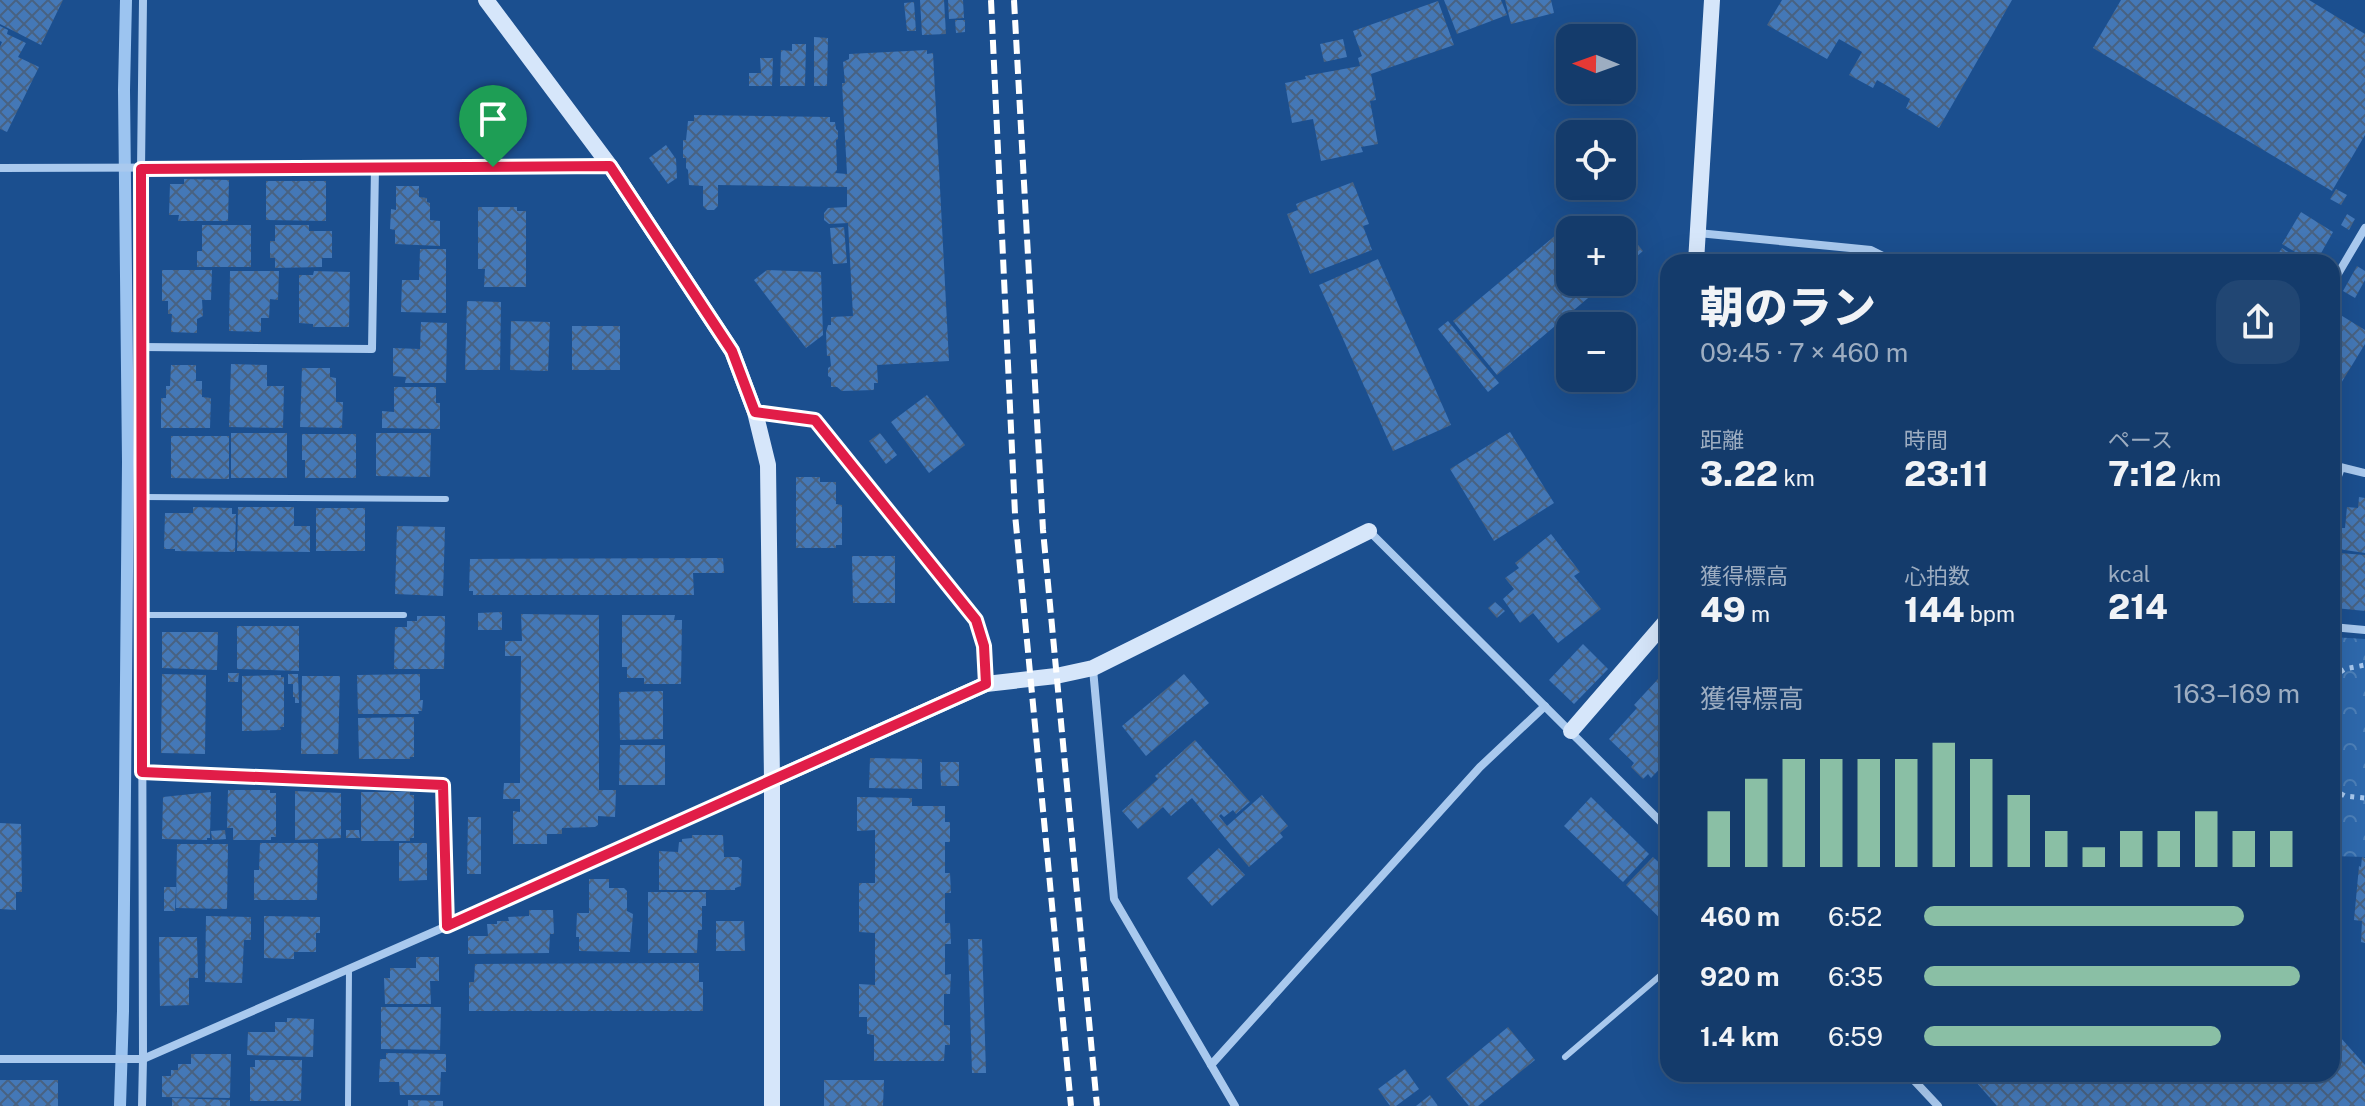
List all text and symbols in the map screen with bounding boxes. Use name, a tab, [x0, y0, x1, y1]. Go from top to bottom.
north arrow	[1556, 24, 1636, 104]
map controls	[1556, 24, 1636, 392]
pin	[459, 85, 527, 167]
icon: arrive	[471, 97, 515, 141]
button: locate	[1556, 120, 1636, 200]
button: +	[1556, 216, 1636, 296]
button: share	[2216, 280, 2300, 364]
text: 朝のラン	[1700, 281, 1876, 333]
button: −	[1556, 312, 1636, 392]
text: 09:45 · 7 × 460 m	[1700, 337, 1908, 368]
text: 距離	[1700, 427, 1744, 453]
text: 時間	[1904, 427, 1948, 453]
text: ペース	[2108, 427, 2173, 453]
text: 3.22	[1700, 454, 1778, 494]
text: 23:11	[1904, 454, 1989, 494]
text: 7:12	[2108, 454, 2177, 494]
text: km	[1778, 465, 1815, 491]
text: /km	[2177, 465, 2221, 491]
text: kcal	[2108, 561, 2150, 587]
text: 獲得標高	[1700, 563, 1788, 589]
text: 心拍数	[1904, 563, 1970, 589]
text: 214	[2108, 587, 2168, 627]
text: 49	[1700, 590, 1746, 630]
text: 144	[1904, 590, 1964, 630]
text: m	[1746, 601, 1770, 627]
text: bpm	[1964, 601, 2015, 627]
text: 163–169 m	[2173, 678, 2300, 709]
text: 獲得標高	[1700, 683, 1804, 714]
text: 460 m	[1700, 901, 1780, 932]
text: 6:52	[1828, 901, 1882, 932]
text: 920 m	[1700, 961, 1780, 992]
text: 6:35	[1828, 961, 1883, 992]
text: 1.4 km	[1700, 1021, 1779, 1052]
text: 6:59	[1828, 1021, 1883, 1052]

